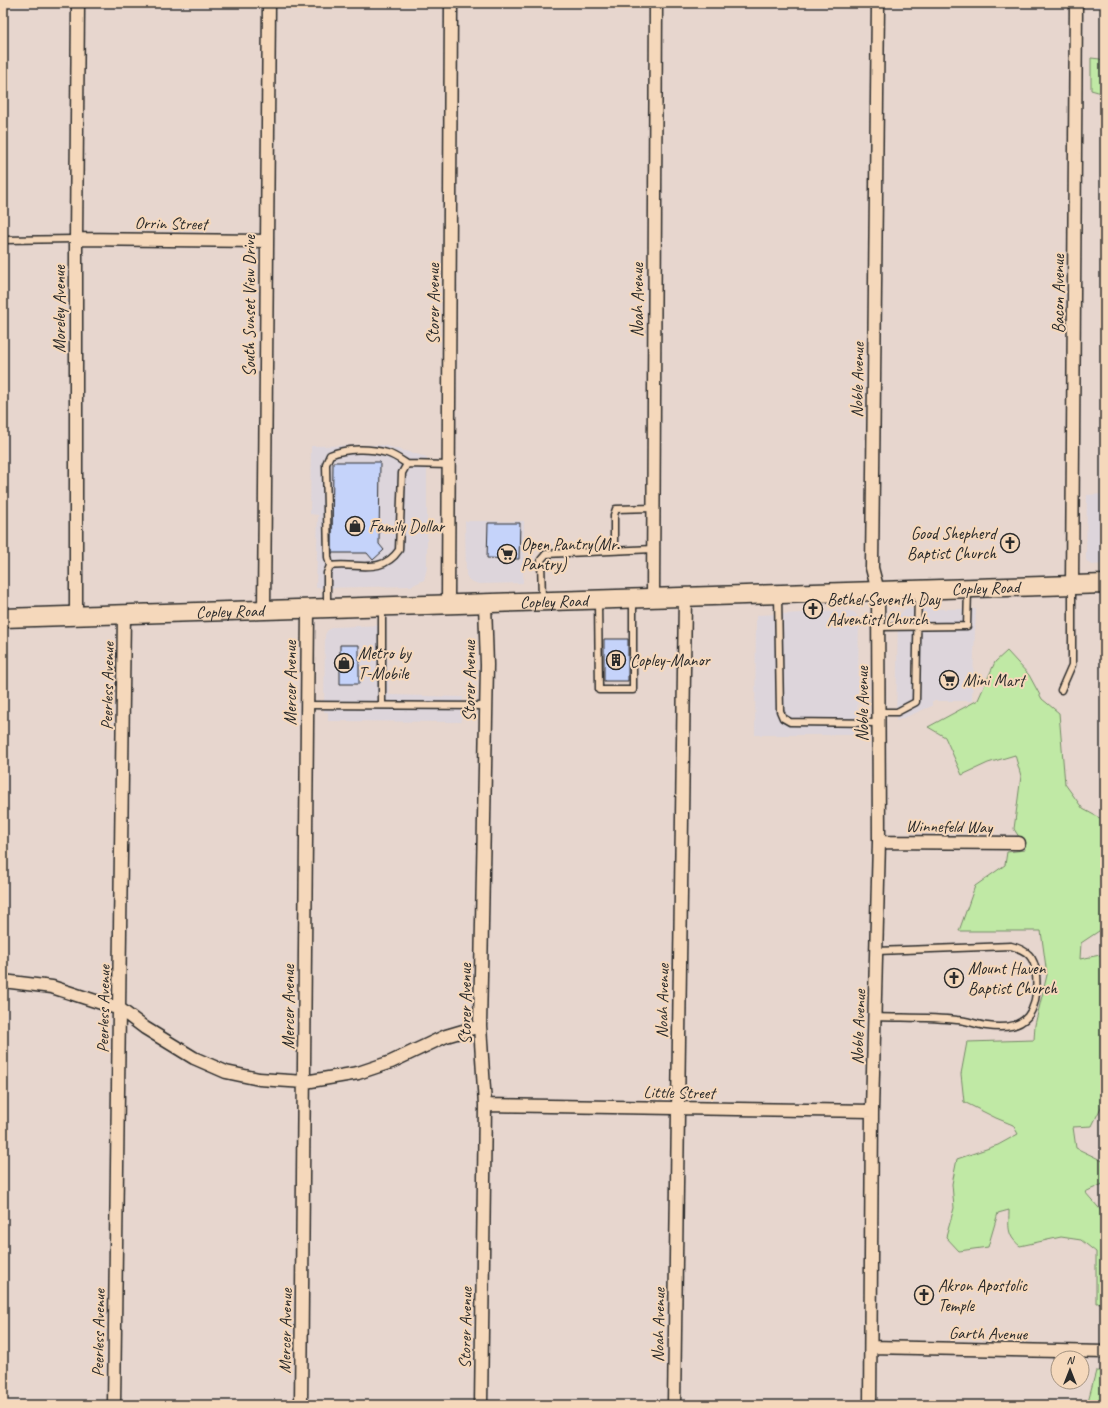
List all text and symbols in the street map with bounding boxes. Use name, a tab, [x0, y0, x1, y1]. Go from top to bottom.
street label: Orrin Street	[134, 212, 210, 235]
street label: South Sunset View Drive	[239, 234, 260, 377]
street label: Bacon Avenue	[1048, 253, 1069, 334]
street label: Noah Avenue	[627, 261, 648, 337]
street label: Storer Avenue	[423, 262, 444, 345]
street label: Moreley Avenue	[49, 264, 70, 353]
street label: Noble Avenue	[846, 341, 869, 418]
shop icon: Family Dollar	[344, 515, 366, 537]
place label: Family Dollar	[369, 516, 446, 537]
place label: Good Shepherd Baptist Church	[907, 523, 998, 564]
church icon: Good Shepherd Baptist Church	[999, 532, 1021, 554]
place label: Open Pantry(Mr. Pantry)	[521, 534, 620, 575]
supermarket icon: Open Pantry(Mr. Pantry)	[496, 543, 518, 565]
street label: Copley Road	[951, 577, 1022, 600]
place label: Bethel Seventh Day Adventist Church	[827, 589, 941, 630]
street label: Copley Road	[519, 590, 590, 613]
church icon: Bethel Seventh Day Adventist Church	[802, 598, 824, 620]
street label: Copley Road	[196, 600, 266, 623]
street label: Mercer Avenue	[280, 639, 301, 725]
street label: Storer Avenue	[459, 639, 480, 722]
street label: Peerless Avenue	[96, 640, 119, 730]
place label: Metro by T-Mobile	[358, 643, 412, 684]
building icon: Copley-Manor	[605, 649, 627, 671]
place label: Copley-Manor	[630, 650, 712, 671]
shop icon: Metro by T-Mobile	[333, 652, 355, 674]
street label: Noble Avenue	[852, 665, 873, 742]
supermarket icon: Mini Mart	[938, 669, 960, 691]
place label: Mini Mart	[963, 670, 1027, 691]
street label: Winnefeld Way	[906, 815, 994, 838]
place label: Mount Haven Baptist Church	[968, 958, 1058, 999]
street label: Storer Avenue	[455, 962, 476, 1045]
street label: Noah Avenue	[651, 962, 674, 1038]
street label: Peerless Avenue	[92, 963, 115, 1053]
street label: Mercer Avenue	[278, 963, 299, 1049]
church icon: Mount Haven Baptist Church	[943, 967, 965, 989]
street label: Noble Avenue	[847, 988, 870, 1065]
street label: Little Street	[643, 1081, 717, 1104]
place label: Akron Apostolic Temple	[938, 1275, 1028, 1316]
church icon: Akron Apostolic Temple	[913, 1284, 935, 1306]
street label: Storer Avenue	[454, 1286, 477, 1369]
street label: Noah Avenue	[647, 1286, 670, 1362]
street label: Peerless Avenue	[87, 1287, 110, 1377]
street label: Mercer Avenue	[274, 1287, 297, 1374]
street label: Garth Avenue	[949, 1322, 1029, 1345]
north arrow	[1050, 1350, 1090, 1390]
text: N	[1067, 1353, 1076, 1367]

